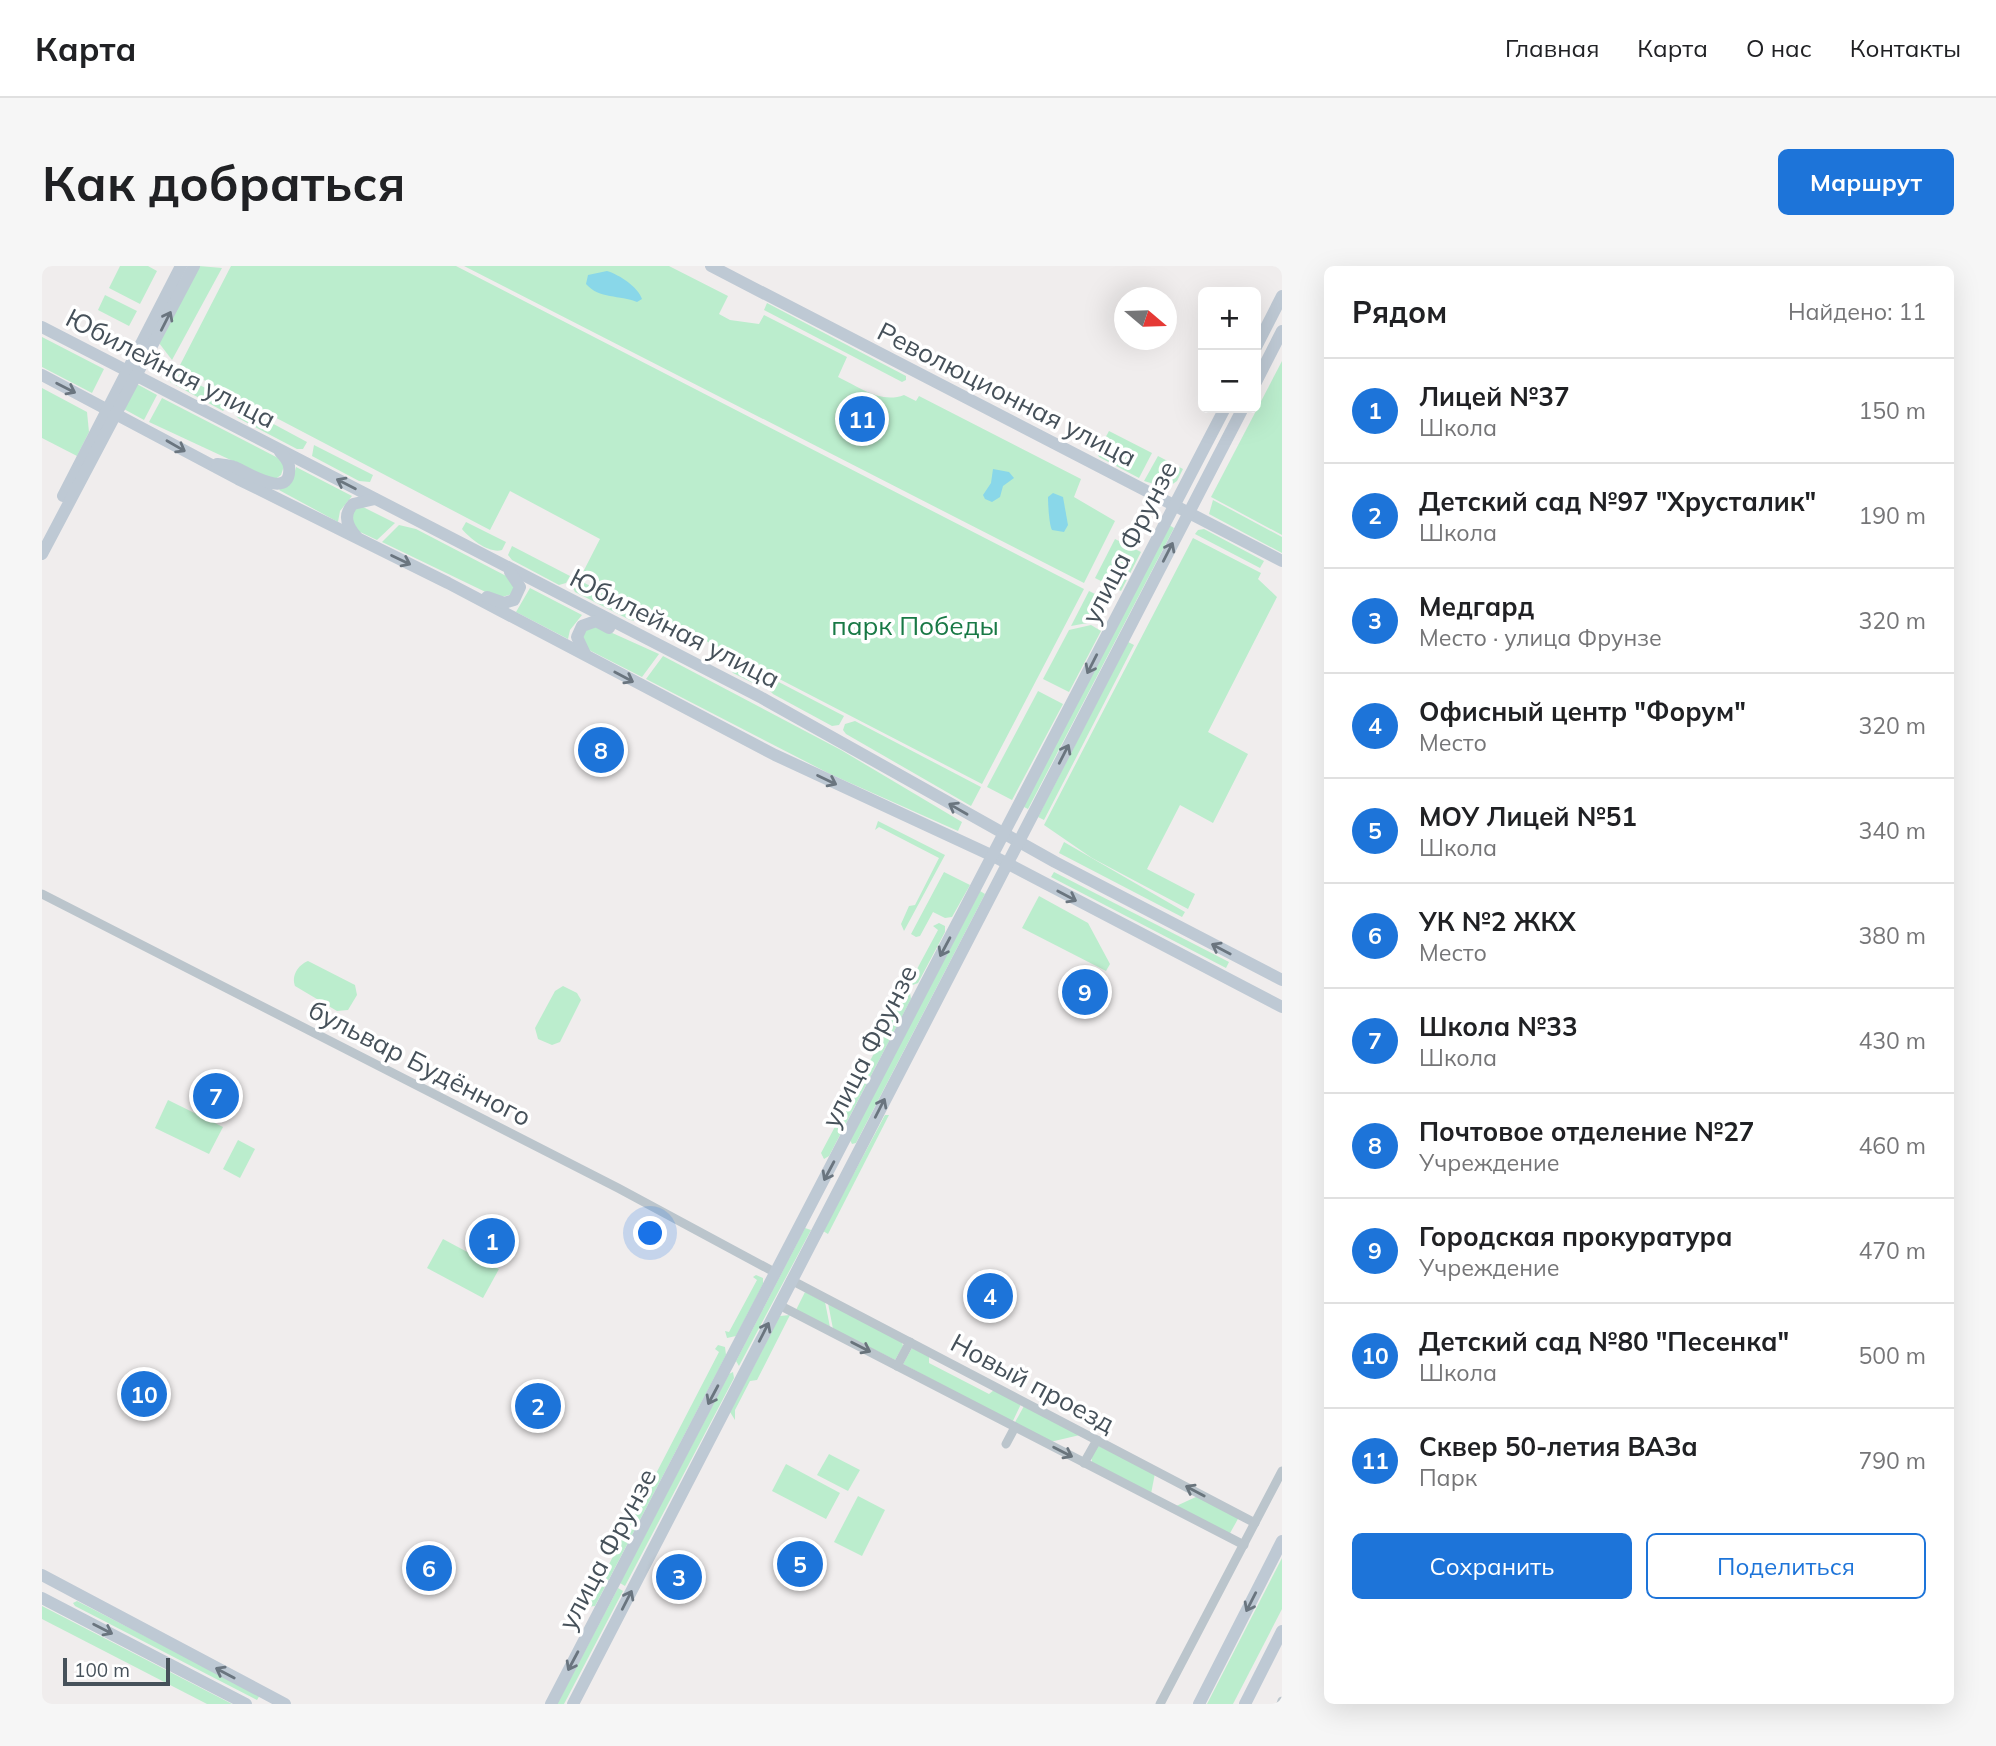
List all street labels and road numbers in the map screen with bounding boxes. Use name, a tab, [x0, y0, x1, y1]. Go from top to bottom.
street label: Юбилейная улица	[61, 301, 281, 435]
street label: Революционная улица	[872, 314, 1142, 474]
street label: улица Фрунзе	[1074, 455, 1184, 629]
street label: Юбилейная улица	[565, 561, 785, 695]
street label: улица Фрунзе	[814, 959, 924, 1133]
street label: бульвар Будённого	[303, 993, 537, 1133]
street label: Новый проезд	[945, 1326, 1121, 1440]
street label: улица Фрунзе	[551, 1463, 663, 1635]

